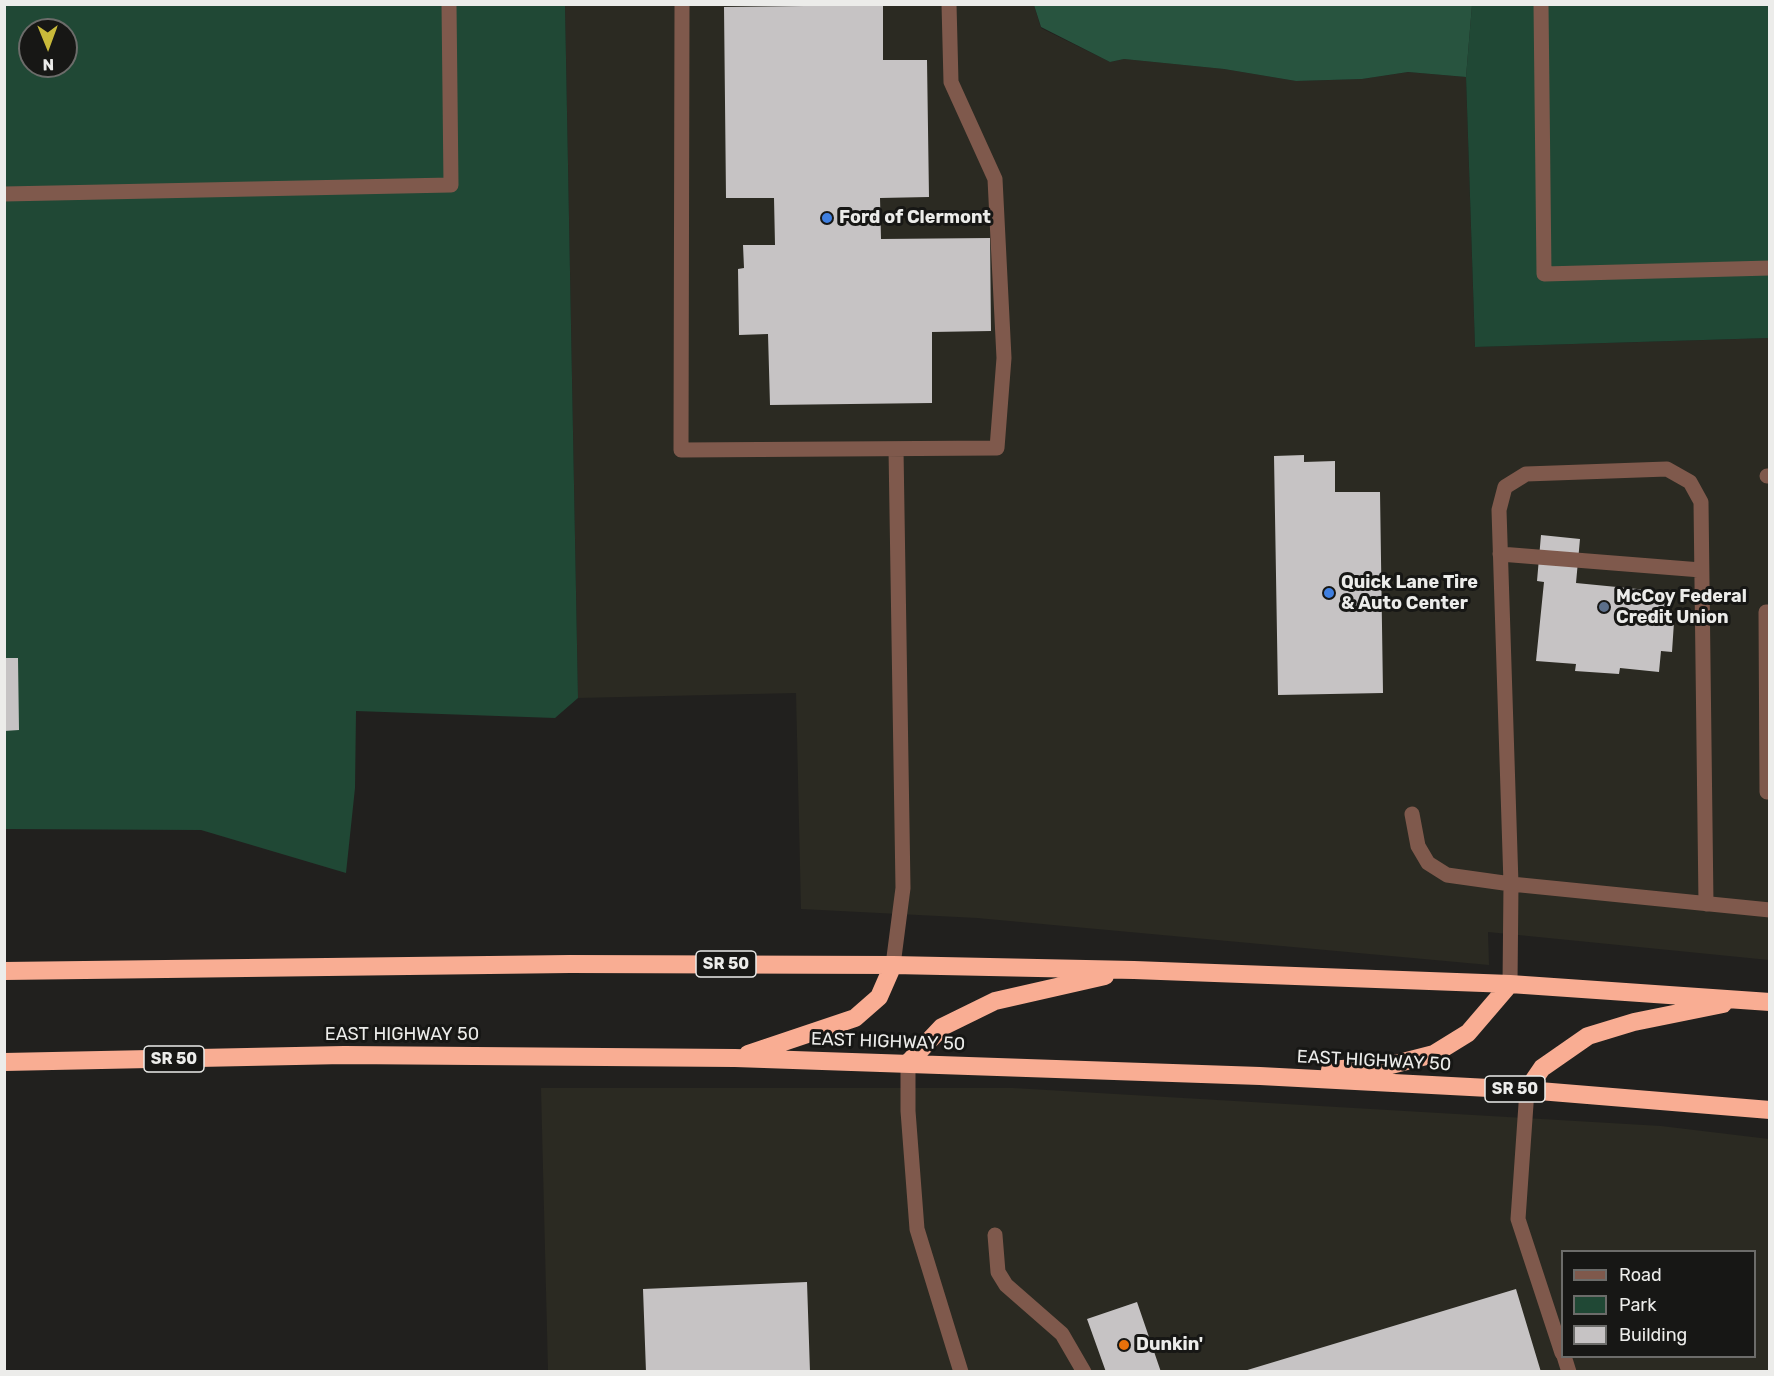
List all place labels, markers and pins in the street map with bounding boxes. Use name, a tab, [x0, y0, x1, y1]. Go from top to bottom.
place label: Ford of Clermont	[839, 207, 991, 229]
marker: Ford of Clermont	[820, 211, 834, 225]
place label: Quick Lane Tire & Auto Center	[1341, 572, 1478, 614]
marker: Quick Lane Tire & Auto Center	[1322, 586, 1336, 600]
place label: McCoy Federal Credit Union	[1616, 586, 1747, 628]
marker: McCoy Federal Credit Union	[1597, 600, 1611, 614]
place label: Dunkin'	[1136, 1334, 1203, 1356]
marker: Dunkin'	[1117, 1338, 1131, 1352]

